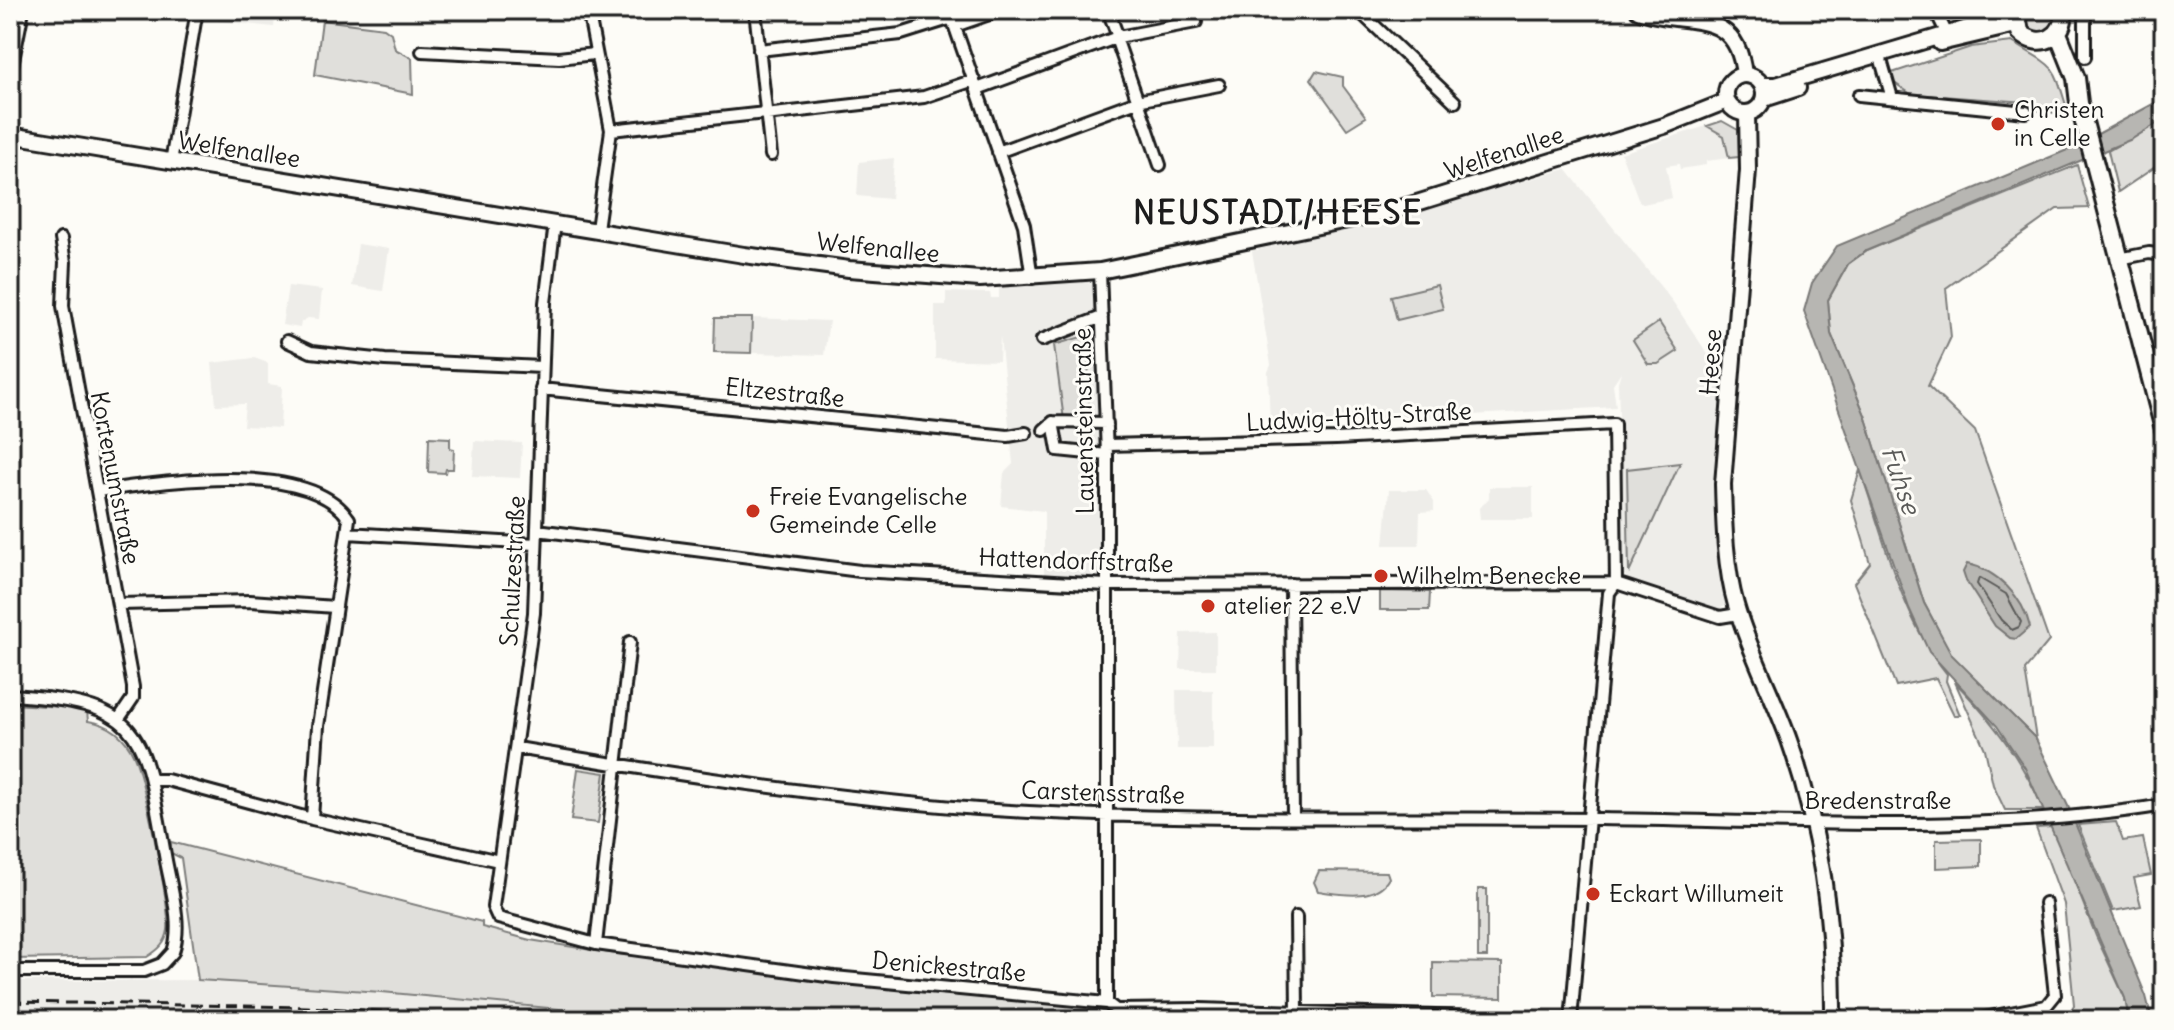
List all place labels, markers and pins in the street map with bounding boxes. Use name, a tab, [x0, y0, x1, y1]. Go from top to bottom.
place label: Christen in Celle	[2014, 94, 2104, 152]
marker: Christen in Celle	[1989, 115, 2007, 133]
place label: Freie Evangelische Gemeinde Celle	[769, 481, 968, 539]
marker: Freie Evangelische Gemeinde Celle	[744, 502, 762, 520]
place label: Wilhelm Benecke	[1397, 560, 1581, 590]
marker: Wilhelm Benecke	[1372, 567, 1390, 585]
place label: atelier 22 e.V	[1224, 590, 1361, 620]
marker: atelier 22 e.V	[1199, 597, 1217, 615]
place label: Eckart Willumeit	[1609, 878, 1784, 908]
marker: Eckart Willumeit	[1584, 885, 1602, 903]

